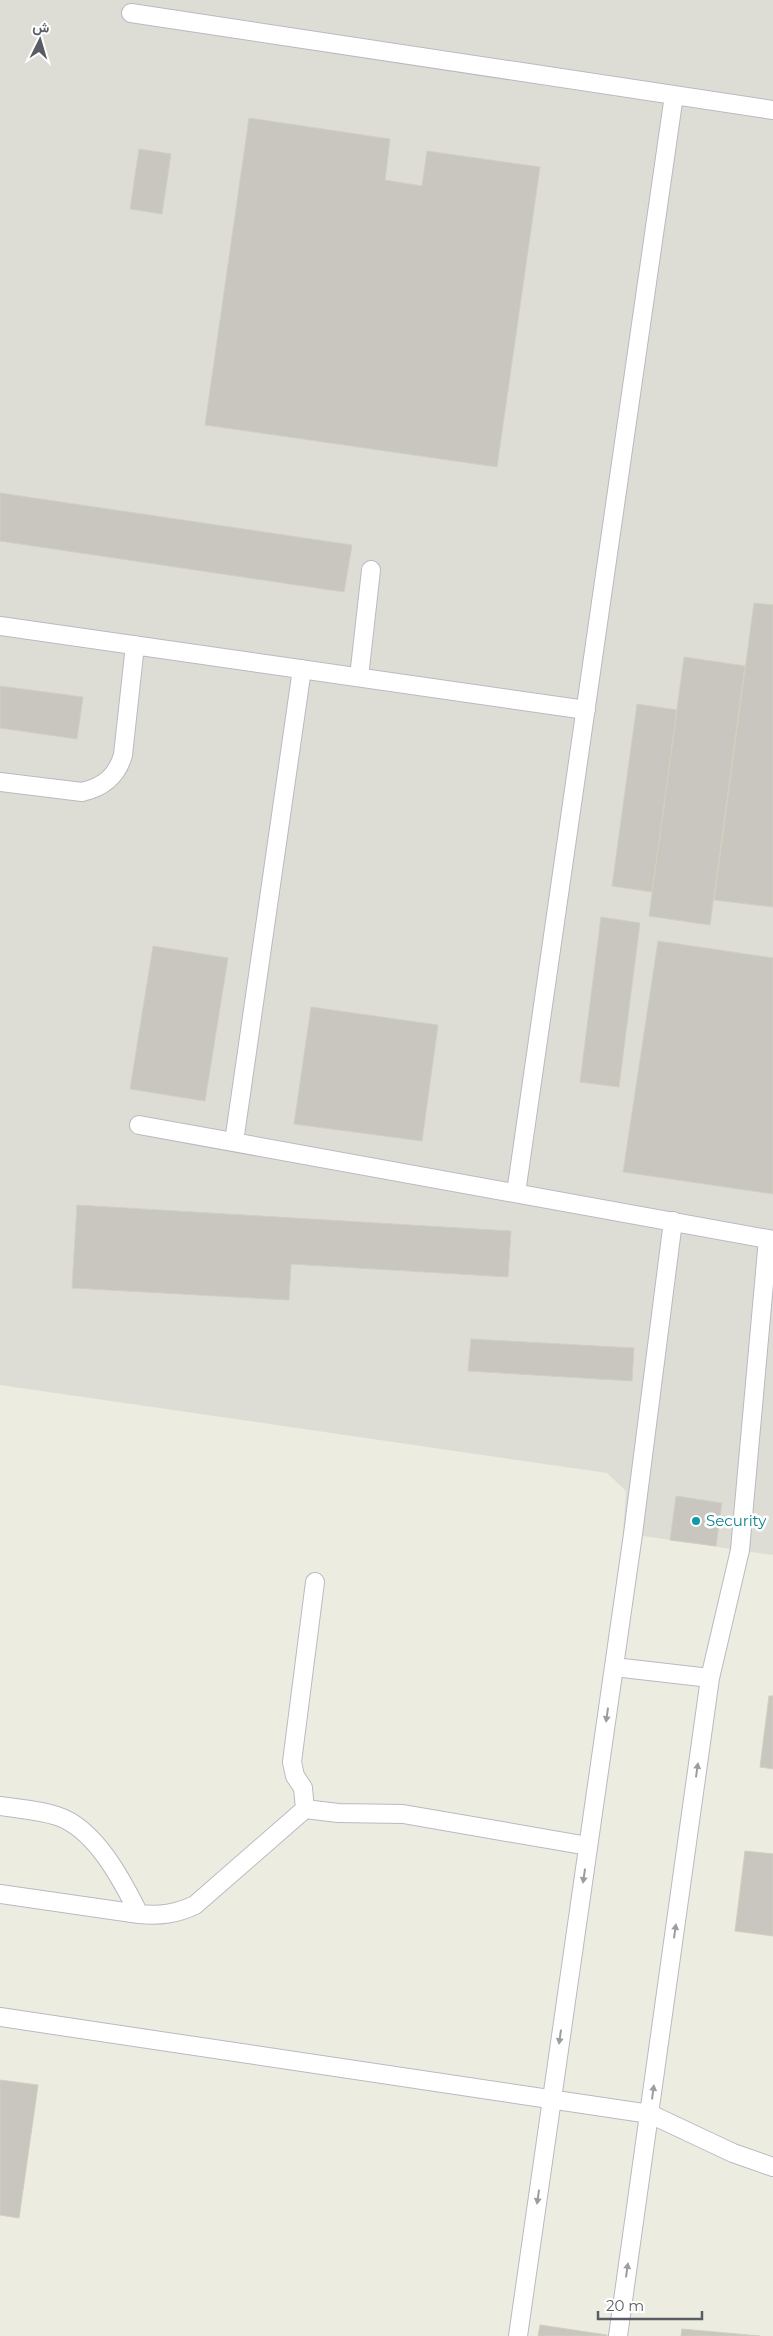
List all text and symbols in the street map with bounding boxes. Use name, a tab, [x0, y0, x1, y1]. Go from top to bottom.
north arrow	[15, 15, 65, 65]
text: ش	[32, 17, 50, 37]
place label: Security	[706, 1511, 767, 1530]
marker: Security	[690, 1515, 702, 1527]
one-way arrow	[603, 1707, 611, 1723]
one-way arrow	[693, 1762, 701, 1778]
one-way arrow	[579, 1868, 587, 1884]
one-way arrow	[671, 1923, 679, 1939]
one-way arrow	[556, 2029, 564, 2045]
one-way arrow	[649, 2084, 657, 2100]
one-way arrow	[534, 2190, 542, 2206]
one-way arrow	[623, 2262, 631, 2278]
scale bar	[598, 2288, 702, 2320]
text: 20 m	[606, 2296, 644, 2315]

